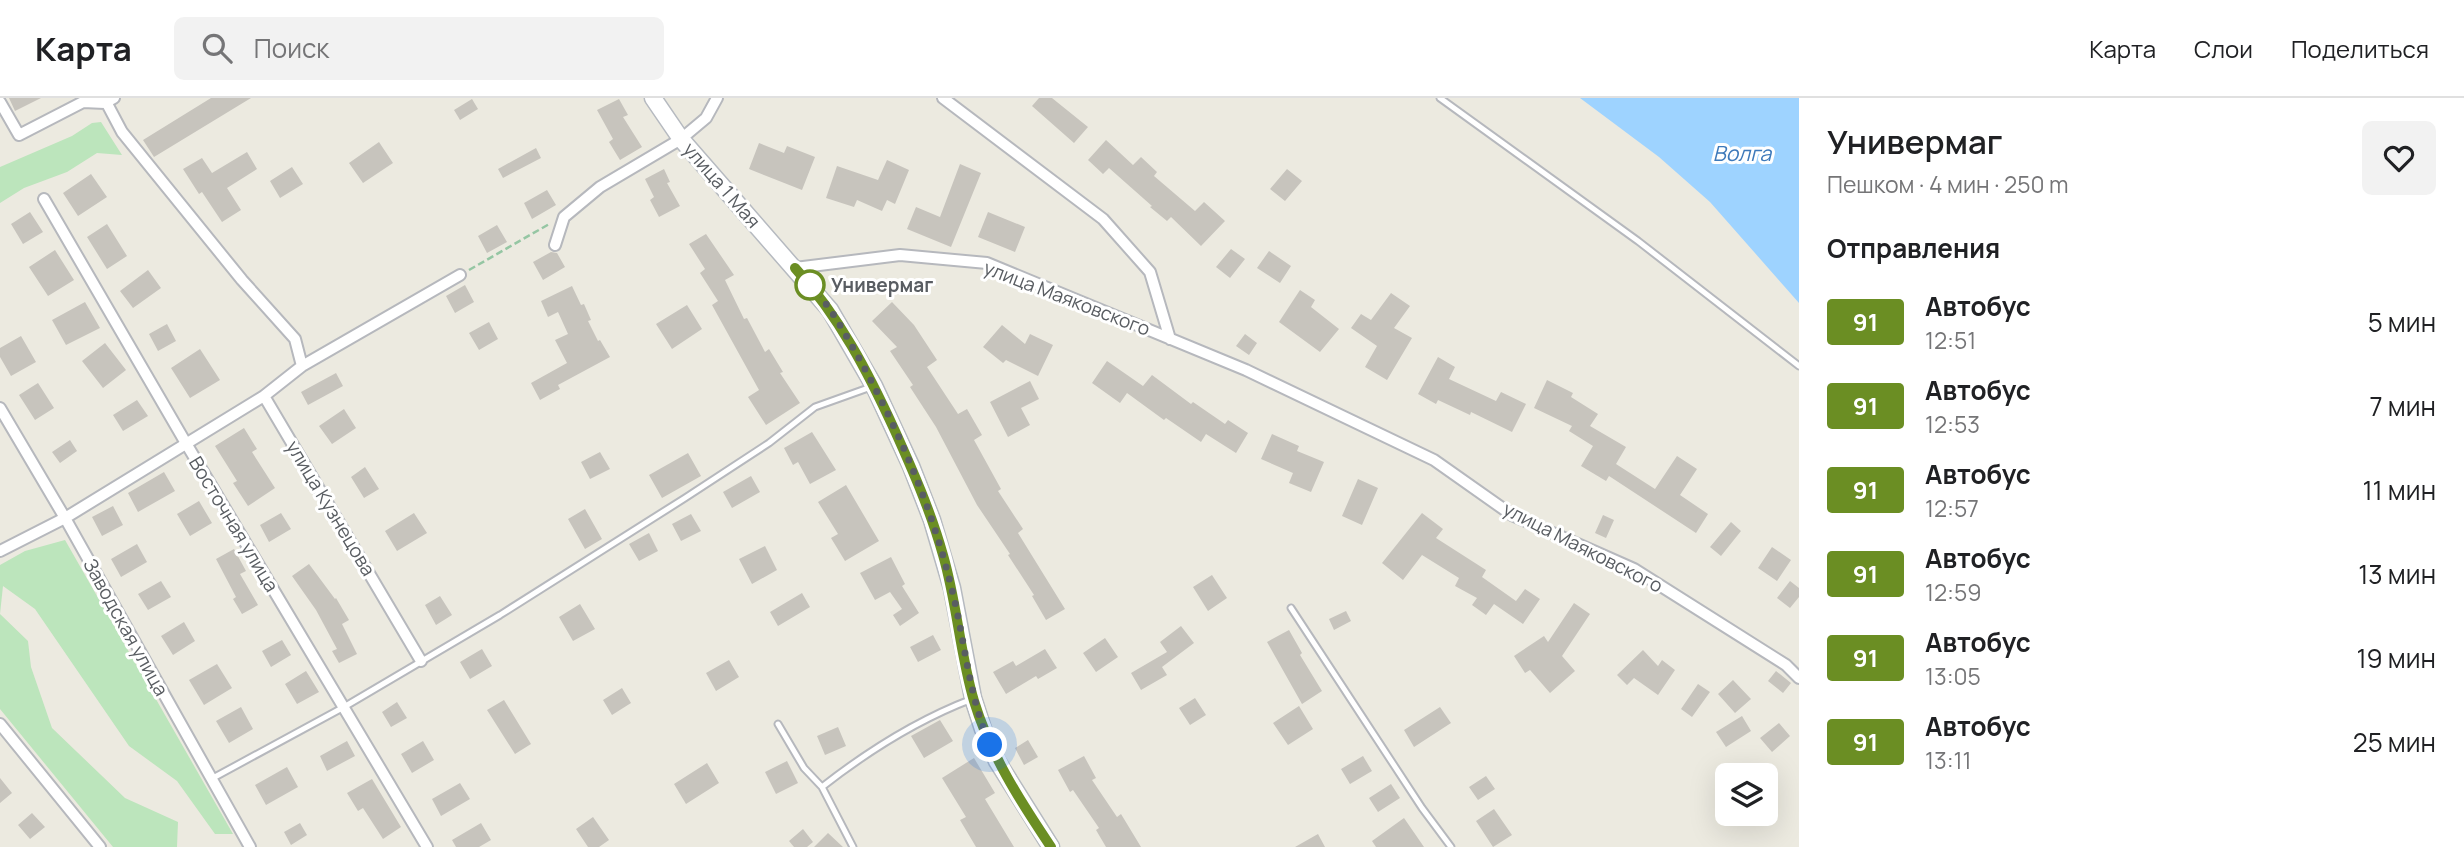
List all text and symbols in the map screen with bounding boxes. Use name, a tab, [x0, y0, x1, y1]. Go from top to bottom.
search box	[174, 17, 664, 80]
text: Карта	[35, 26, 132, 71]
icon: search	[198, 29, 236, 67]
text: Поиск	[254, 30, 329, 66]
text: Карта	[2089, 32, 2156, 65]
text: Слои	[2194, 32, 2253, 65]
text: Поделиться	[2291, 32, 2429, 65]
text: Универмаг	[1827, 119, 2003, 164]
button: heart	[2362, 121, 2436, 195]
street label: улица 1 Мая	[678, 137, 766, 233]
water label: Волга	[1713, 139, 1773, 167]
text: Пешком · 4 мин · 250 m	[1827, 168, 2069, 200]
text: Отправления	[1827, 230, 2000, 266]
street label: улица Маяковского	[980, 254, 1154, 342]
marker: Универмаг	[795, 270, 825, 300]
place label: Универмаг	[831, 272, 933, 298]
text: Автобус	[1925, 288, 2031, 324]
text: 5 мин	[2368, 304, 2436, 340]
text: 91	[1853, 305, 1878, 338]
text: 12:51	[1925, 324, 1976, 356]
text: Автобус	[1925, 372, 2031, 408]
text: 7 мин	[2370, 388, 2436, 424]
text: 91	[1853, 389, 1878, 422]
text: 12:53	[1925, 408, 1980, 440]
street label: улица Кузнецова	[280, 435, 382, 581]
street label: Восточная улица	[183, 451, 285, 597]
text: Автобус	[1925, 456, 2031, 492]
text: 11 мин	[2362, 472, 2436, 508]
text: 91	[1853, 473, 1878, 506]
text: 12:57	[1925, 492, 1979, 524]
street label: улица Маяковского	[1499, 495, 1667, 599]
text: Автобус	[1925, 540, 2031, 576]
street label: Заводская улица	[78, 554, 174, 700]
text: 13 мин	[2358, 556, 2436, 592]
text: 91	[1853, 557, 1878, 590]
text: 12:59	[1925, 576, 1982, 608]
text: Автобус	[1925, 624, 2031, 660]
text: 19 мин	[2356, 640, 2436, 676]
text: 91	[1853, 641, 1878, 674]
text: 13:05	[1925, 660, 1981, 692]
text: Автобус	[1925, 708, 2031, 744]
text: 25 мин	[2353, 724, 2436, 760]
text: 91	[1853, 725, 1878, 758]
your location	[972, 727, 1007, 762]
text: 13:11	[1925, 744, 1972, 776]
map controls	[1715, 763, 1778, 826]
button: layers	[1715, 763, 1778, 826]

